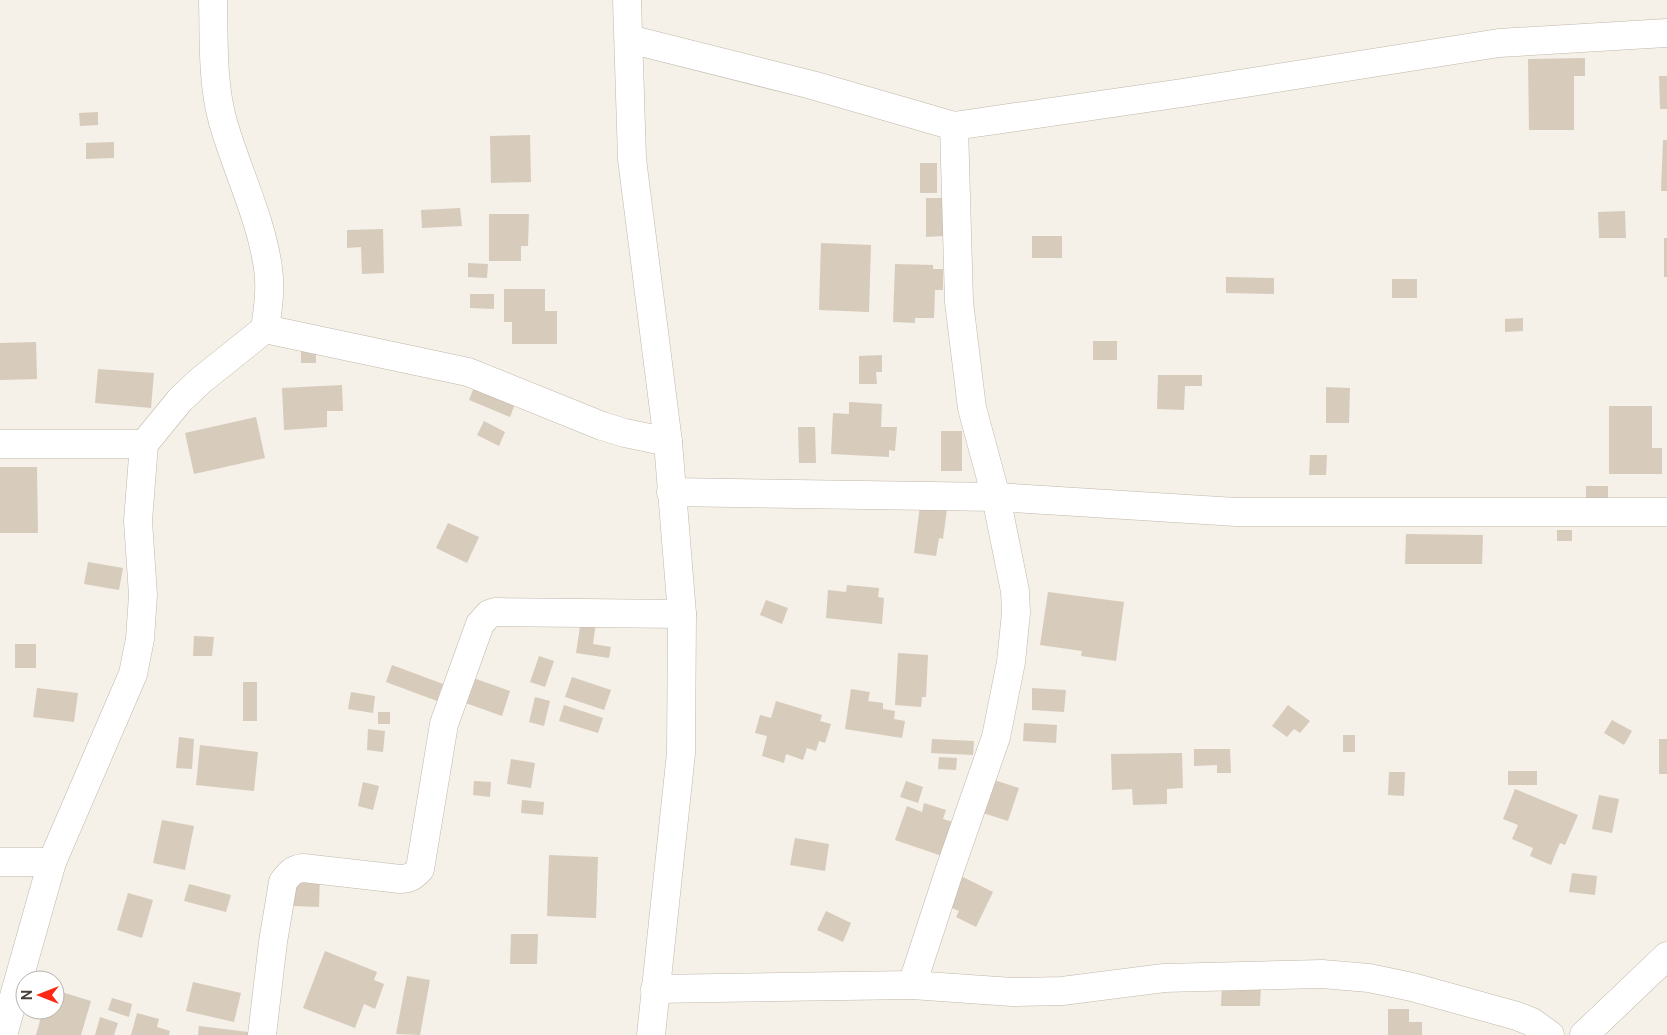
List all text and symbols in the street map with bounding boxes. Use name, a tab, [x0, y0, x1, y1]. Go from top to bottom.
north arrow	[15, 970, 65, 1020]
text: N	[19, 990, 35, 1000]

